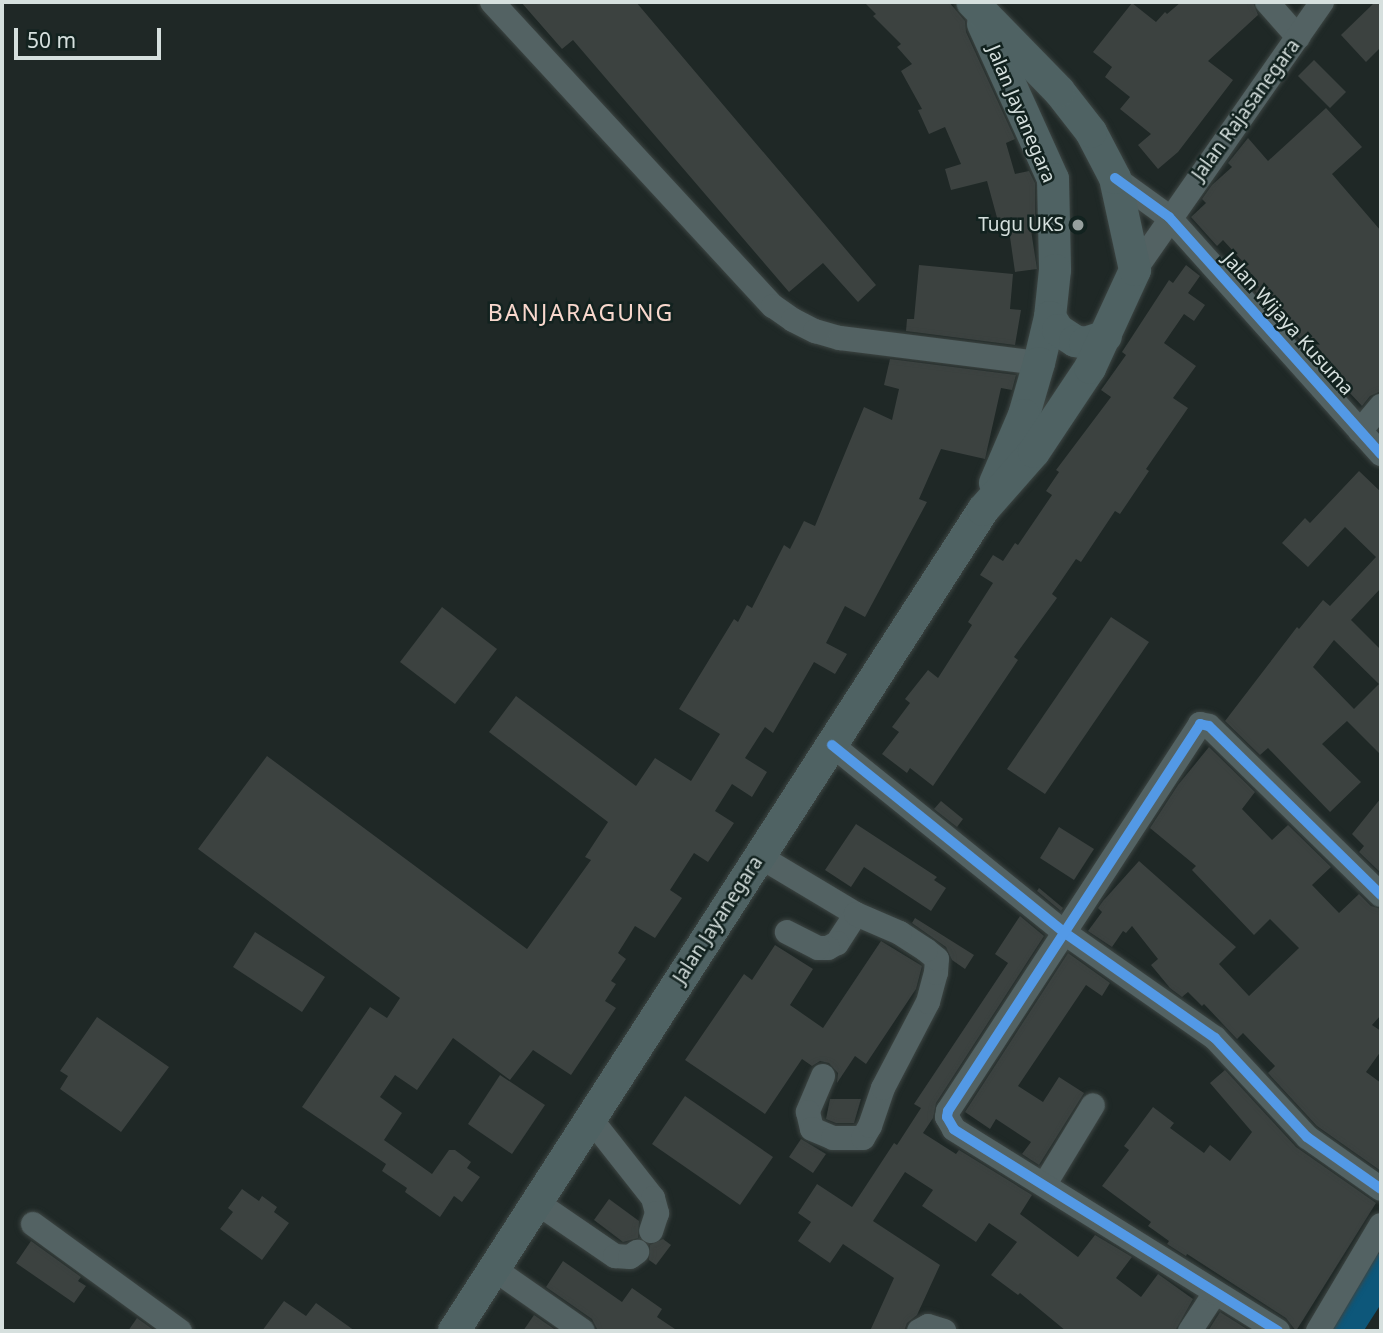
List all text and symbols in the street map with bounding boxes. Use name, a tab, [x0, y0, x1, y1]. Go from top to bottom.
scale bar	[18, 14, 164, 58]
text: 50 m	[27, 26, 76, 54]
street label: Jalan Rajasanegara	[1187, 35, 1305, 185]
street label: Jalan Jayanegara	[982, 42, 1060, 186]
place label: Tugu UKS	[978, 214, 1064, 236]
marker: Tugu UKS	[1070, 217, 1086, 233]
street label: Jalan Wijaya Kusuma	[1218, 248, 1358, 400]
district label: BANJARAGUNG	[489, 298, 673, 326]
street label: Jalan Jayanegara	[668, 852, 768, 988]

